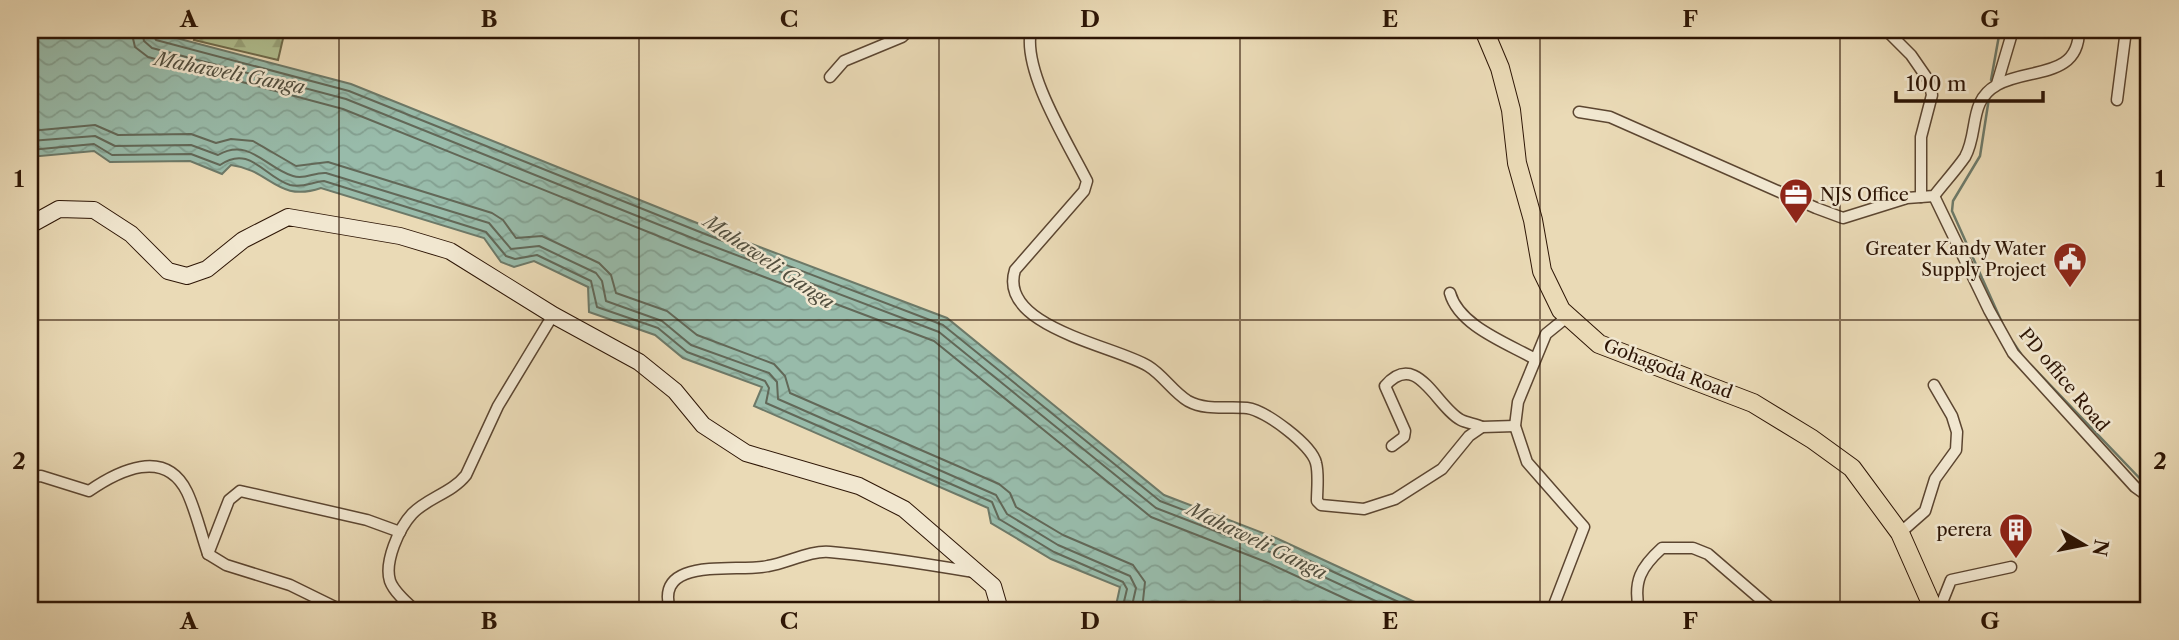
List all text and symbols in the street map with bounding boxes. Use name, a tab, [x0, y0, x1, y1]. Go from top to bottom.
text: A	[179, 5, 199, 33]
text: B	[480, 5, 498, 33]
text: C	[780, 5, 798, 33]
text: D	[1080, 5, 1100, 33]
text: E	[1382, 5, 1398, 33]
text: F	[1682, 5, 1698, 33]
text: G	[1980, 5, 2000, 33]
water label: Mahaweli Ganga	[151, 47, 308, 99]
scale bar	[1896, 60, 2042, 104]
text: 100 m	[1906, 71, 1967, 96]
text: 1	[14, 165, 25, 193]
text: 1	[2155, 165, 2166, 193]
office icon: NJS Office	[1777, 176, 1815, 225]
place label: NJS Office	[1820, 184, 1909, 206]
water label: Mahaweli Ganga	[698, 209, 839, 314]
place label: Greater Kandy Water Supply Project	[1865, 238, 2047, 281]
public building icon: Greater Kandy Water Supply Project	[2051, 240, 2089, 289]
street label: PD office Road	[2014, 324, 2114, 436]
street label: Gohagoda Road	[1600, 334, 1736, 404]
text: 2	[12, 447, 26, 475]
text: 2	[2153, 447, 2167, 475]
water label: Mahaweli Ganga	[1182, 496, 1331, 585]
north arrow	[2050, 510, 2120, 580]
building icon: perera	[1997, 511, 2035, 560]
place label: perera	[1936, 519, 1993, 541]
text: N	[2087, 538, 2113, 558]
text: A	[179, 607, 199, 635]
text: B	[480, 607, 498, 635]
text: C	[780, 607, 798, 635]
text: D	[1080, 607, 1100, 635]
text: E	[1382, 607, 1398, 635]
text: F	[1682, 607, 1698, 635]
text: G	[1980, 607, 2000, 635]

